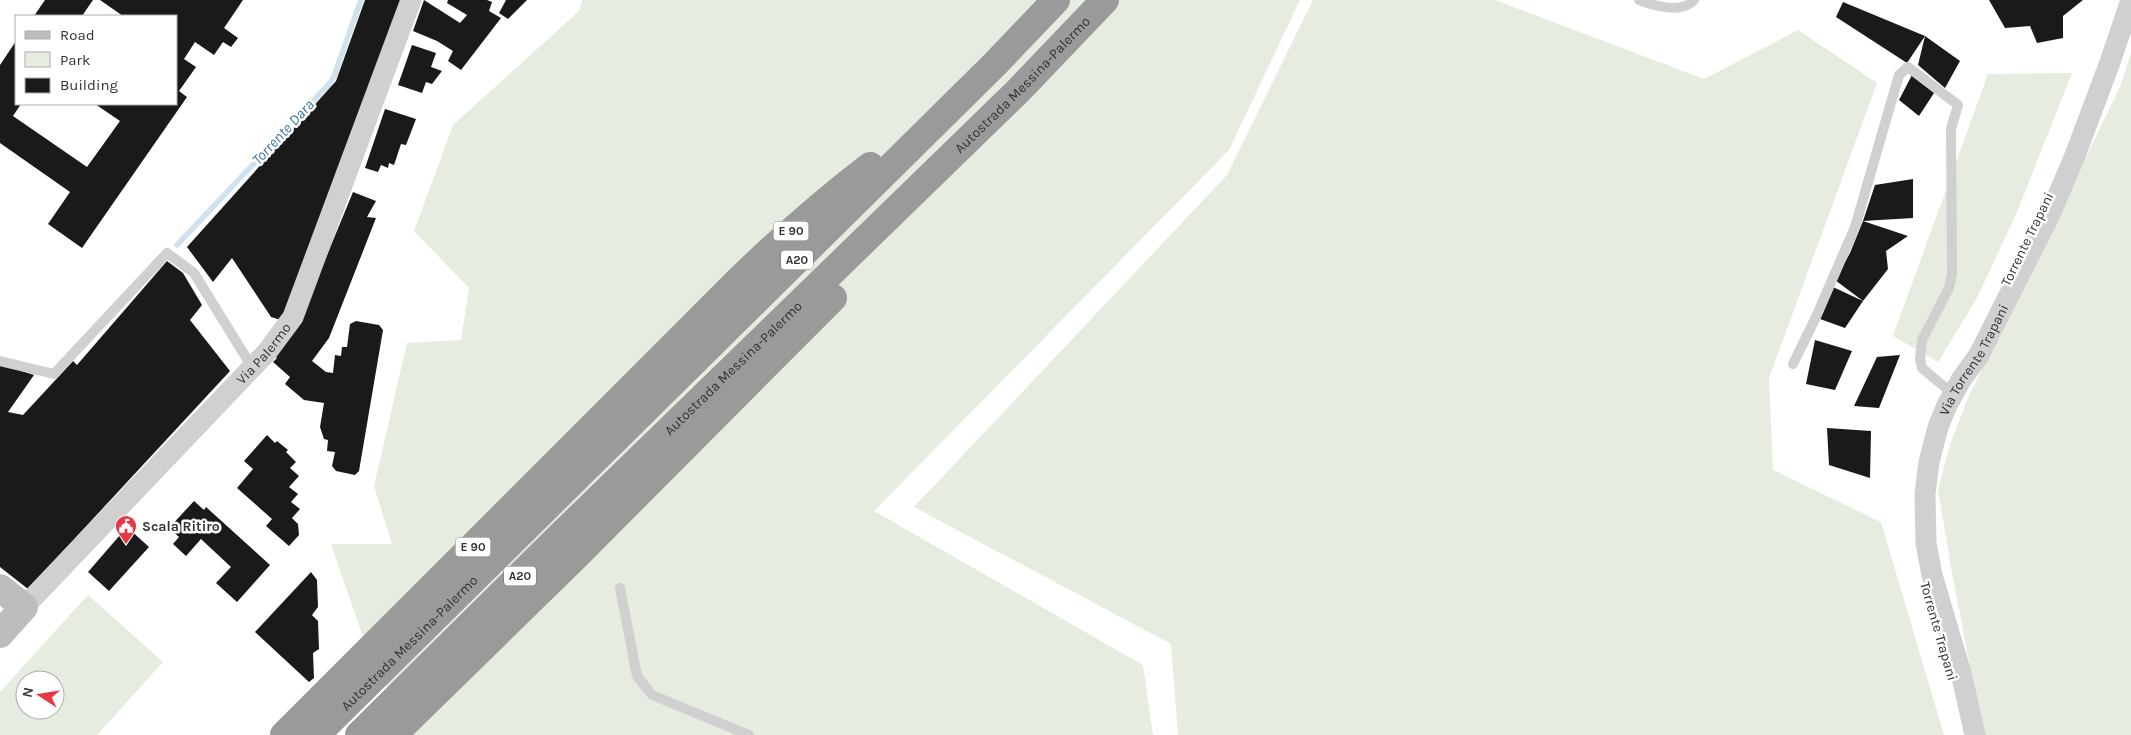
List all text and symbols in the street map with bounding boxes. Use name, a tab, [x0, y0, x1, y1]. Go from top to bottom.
street label: Autostrada Messina-Palermo	[951, 13, 1094, 157]
legend	[15, 15, 178, 105]
text: Road	[60, 26, 95, 44]
text: Park	[60, 51, 90, 69]
text: Building	[60, 76, 118, 94]
water label: Torrente Dara	[248, 96, 318, 168]
street label: Torrente Trapani	[1997, 189, 2058, 289]
road number: E 90	[774, 222, 808, 240]
road number: A20	[781, 250, 813, 270]
street label: Autostrada Messina-Palermo	[661, 298, 806, 439]
street label: Via Torrente Trapani	[1936, 302, 2012, 418]
street label: Via Palermo	[233, 320, 295, 388]
public building icon: Scala Ritiro	[114, 514, 138, 545]
place label: Scala Ritiro	[142, 518, 220, 535]
road number: E 90	[456, 538, 490, 556]
road number: A20	[504, 566, 536, 586]
street label: Autostrada Messina-Palermo	[338, 572, 482, 715]
street label: Torrente Trapani	[1916, 580, 1961, 683]
north arrow	[15, 670, 65, 720]
text: N	[18, 686, 37, 699]

